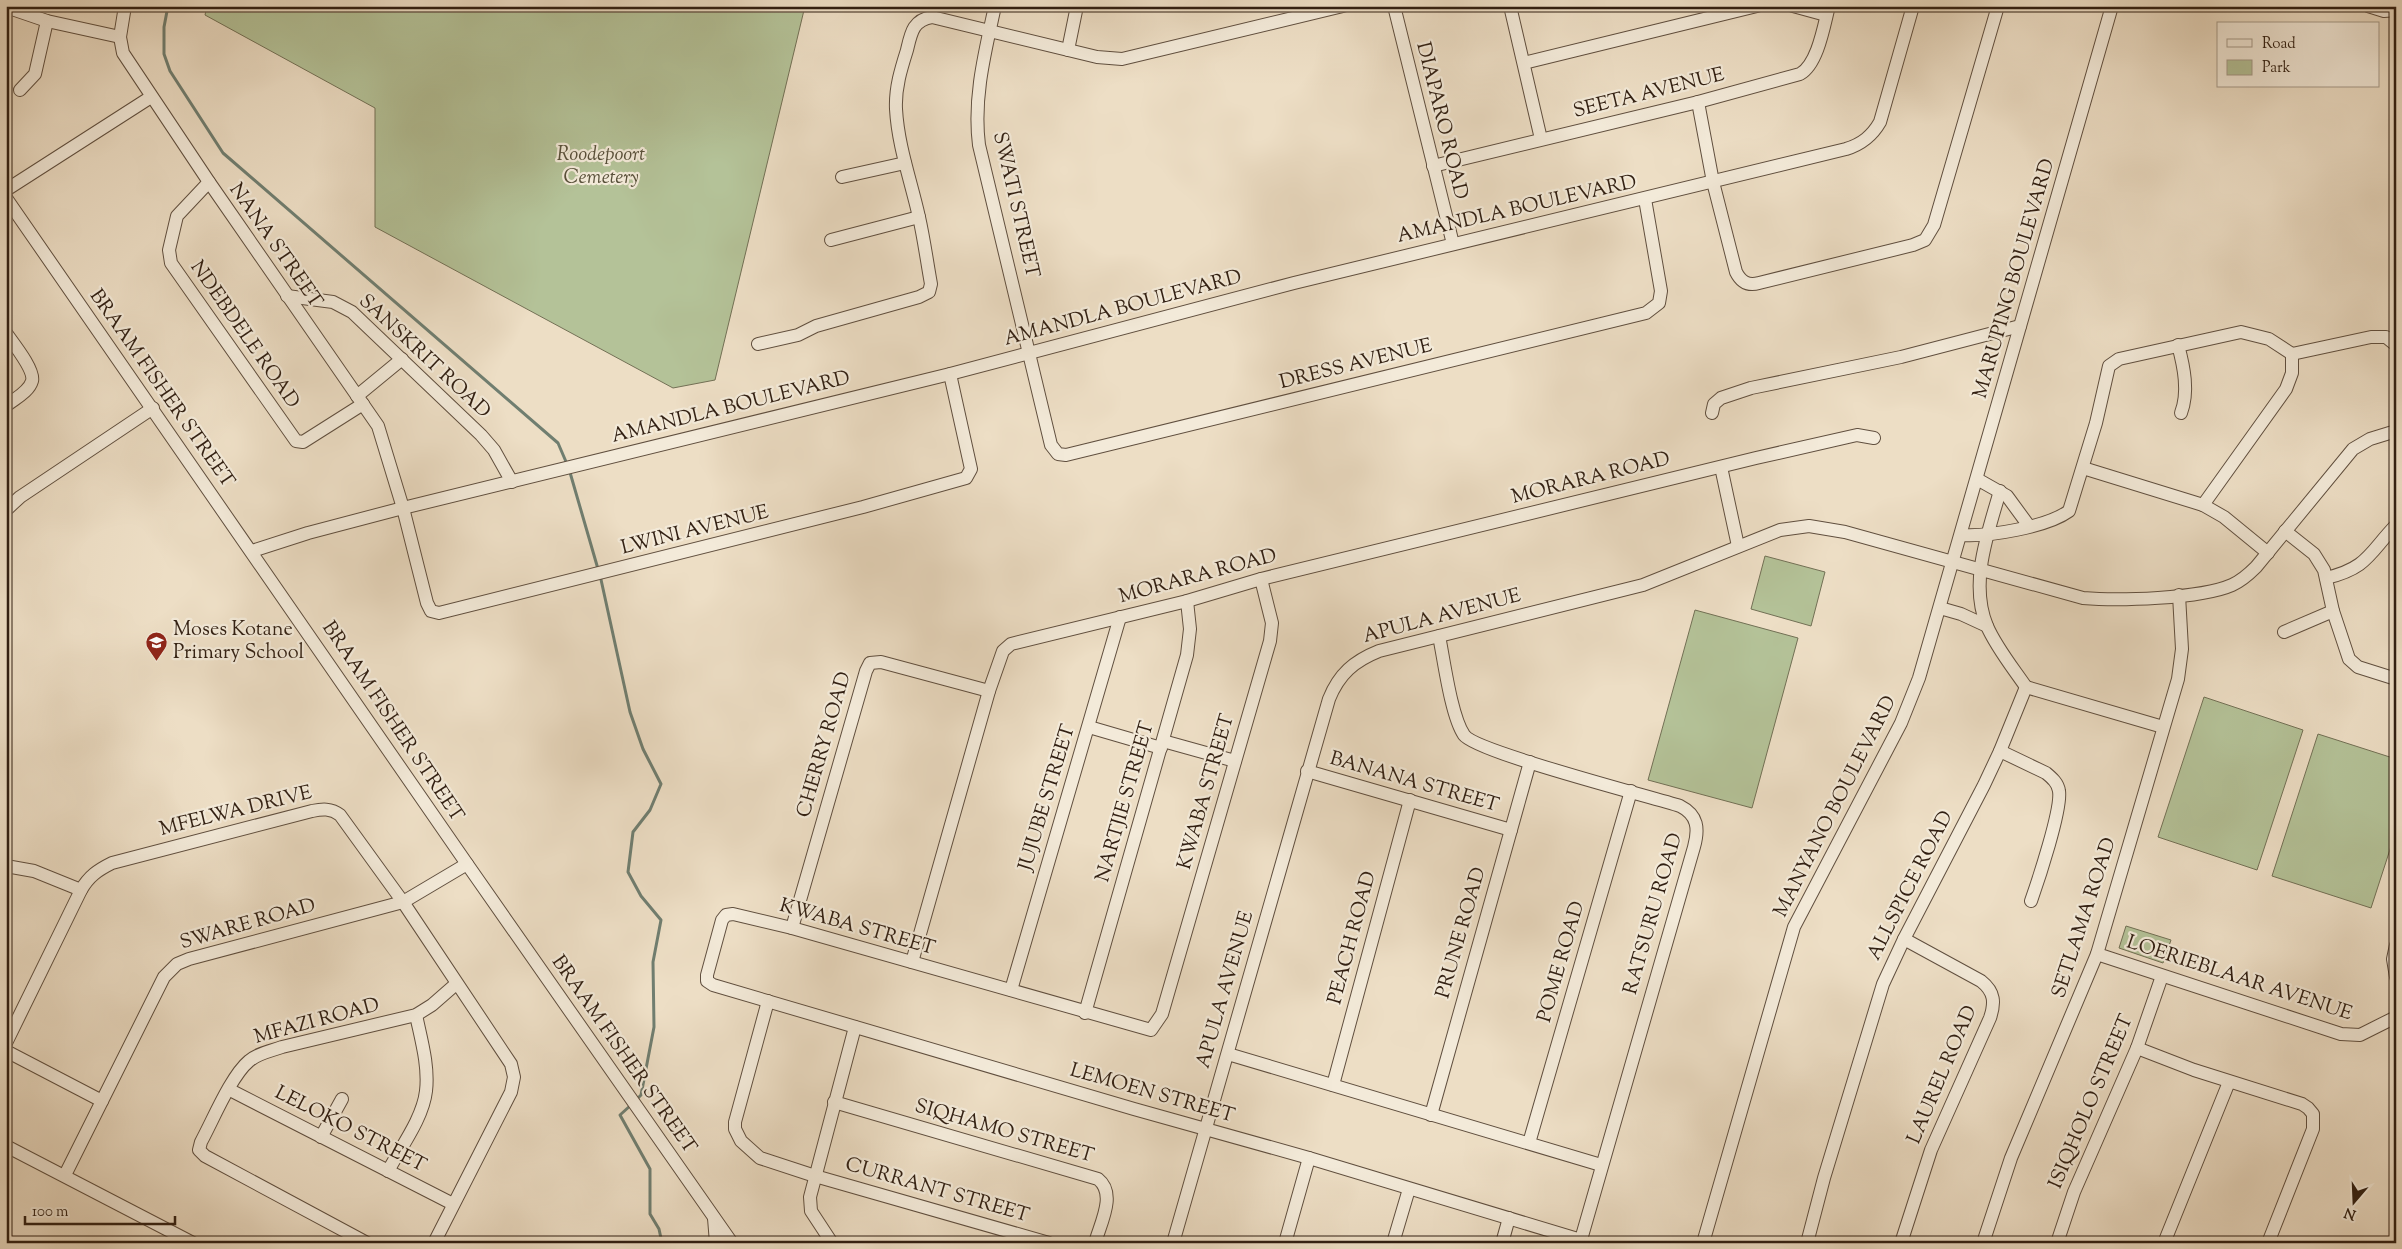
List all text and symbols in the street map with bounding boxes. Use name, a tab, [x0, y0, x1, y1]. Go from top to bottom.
legend	[2217, 22, 2380, 88]
text: Road	[2262, 34, 2296, 55]
street label: DIAPARO ROAD	[1407, 39, 1475, 203]
text: Park	[2262, 58, 2291, 79]
street label: SEETA AVENUE	[1570, 61, 1728, 127]
street label: SWATI STREET	[984, 129, 1046, 281]
park label: Roodepoort Cemetery	[557, 141, 645, 193]
street label: MARUPING BOULEVARD	[1967, 156, 2063, 402]
street label: AMANDLA BOULEVARD	[1394, 168, 1640, 252]
street label: NANA STREET	[221, 178, 329, 314]
street label: NDEBDELE ROAD	[182, 255, 306, 415]
street label: AMANDLA BOULEVARD	[1001, 263, 1245, 355]
street label: BRAAM FISHER STREET	[81, 284, 241, 494]
street label: SANSKRIT ROAD	[352, 288, 496, 426]
street label: DRESS AVENUE	[1277, 332, 1435, 398]
street label: AMANDLA BOULEVARD	[609, 364, 853, 452]
street label: MORARA ROAD	[1509, 445, 1673, 513]
street label: LWINI AVENUE	[618, 499, 772, 563]
street label: MORARA ROAD	[1116, 542, 1280, 612]
street label: APULA AVENUE	[1360, 582, 1524, 652]
place label: Moses Kotane Primary School	[173, 616, 305, 668]
street label: BRAAM FISHER STREET	[314, 616, 470, 828]
school or university icon: Moses Kotane Primary School	[145, 630, 169, 661]
street label: CHERRY ROAD	[790, 669, 860, 821]
street label: MANYANO BOULEVARD	[1767, 691, 1905, 923]
street label: KWABA STREET	[1171, 711, 1243, 873]
street label: NARTJIE STREET	[1089, 718, 1163, 886]
street label: JUJUBE STREET	[1012, 721, 1084, 876]
street label: BANANA STREET	[1326, 745, 1502, 821]
street label: MFELWA DRIVE	[157, 779, 315, 845]
street label: ALLSPICE ROAD	[1861, 806, 1961, 966]
street label: RATSURU ROAD	[1617, 830, 1691, 998]
street label: SETLAMA ROAD	[2045, 834, 2125, 1002]
street label: PRUNE ROAD	[1429, 864, 1495, 1002]
street label: PEACH ROAD	[1321, 868, 1385, 1008]
street label: SWARE ROAD	[177, 892, 319, 958]
street label: KWABA STREET	[776, 892, 938, 964]
street label: POME ROAD	[1531, 898, 1593, 1026]
street label: APULA AVENUE	[1190, 908, 1262, 1072]
street label: LOERIEBLAAR AVENUE	[2122, 929, 2356, 1029]
street label: BRAAM FISHER STREET	[543, 950, 703, 1160]
street label: MFAZI ROAD	[251, 991, 383, 1053]
street label: LAUREL ROAD	[1901, 1001, 1985, 1149]
street label: ISIQHOLO STREET	[2042, 1010, 2142, 1194]
street label: LEMOEN STREET	[1066, 1057, 1238, 1131]
street label: LELOKO STREET	[269, 1079, 431, 1181]
street label: SIQHAMO STREET	[911, 1093, 1097, 1171]
street label: CURRANT STREET	[842, 1151, 1032, 1231]
north arrow	[2330, 1176, 2380, 1226]
scale bar	[25, 1194, 175, 1226]
text: N	[2342, 1201, 2359, 1224]
text: 100 m	[32, 1202, 69, 1223]

